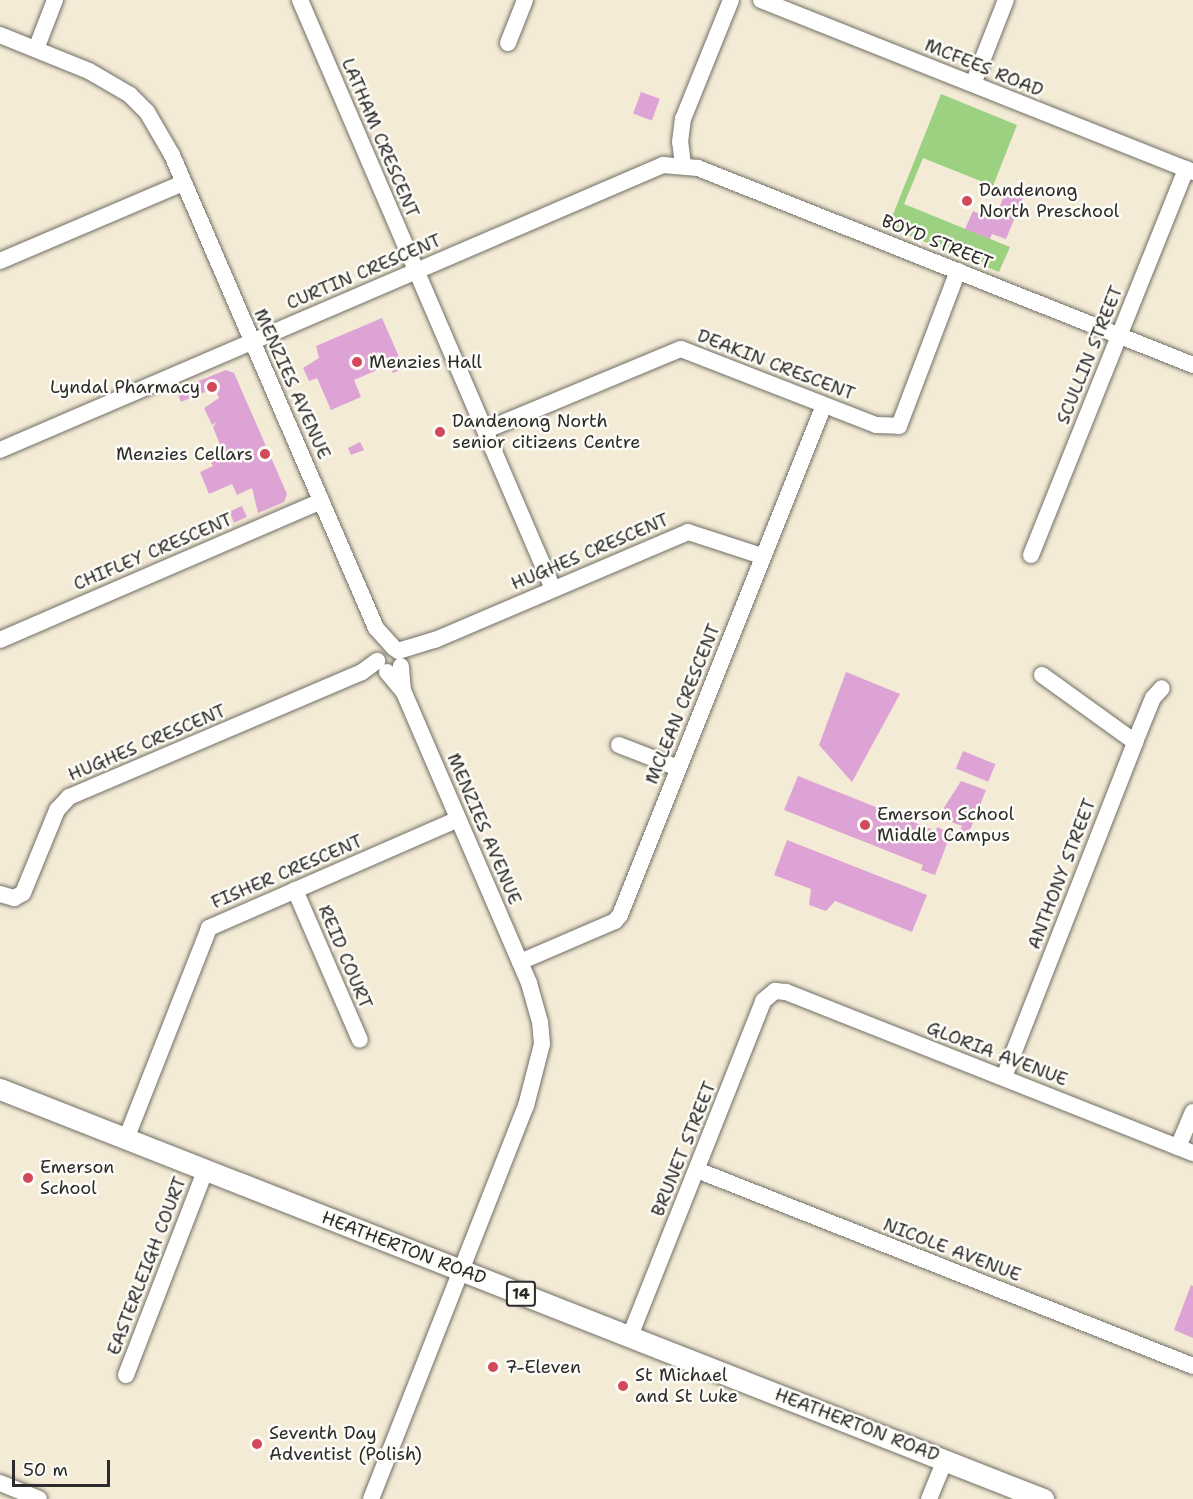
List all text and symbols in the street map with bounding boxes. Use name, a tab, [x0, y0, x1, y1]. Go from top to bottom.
street label: MCFEES ROAD	[922, 34, 1046, 102]
street label: LATHAM CRESCENT	[337, 55, 423, 221]
place label: Dandenong North Preschool	[979, 180, 1119, 222]
marker: Dandenong North Preschool	[960, 194, 974, 208]
street label: BOYD STREET	[878, 210, 996, 274]
street label: CURTIN CRESCENT	[283, 230, 445, 314]
street label: SCULLIN STREET	[1052, 283, 1128, 427]
street label: MENZIES AVENUE	[249, 306, 335, 462]
street label: DEAKIN CRESCENT	[694, 325, 858, 405]
place label: Menzies Hall	[369, 351, 482, 373]
marker: Menzies Hall	[350, 355, 364, 369]
place label: Lyndal Pharmacy	[50, 376, 200, 398]
marker: Lyndal Pharmacy	[205, 380, 219, 394]
place label: Dandenong North senior citizens Centre	[452, 411, 640, 454]
marker: Dandenong North senior citizens Centre	[433, 425, 447, 439]
place label: Menzies Cellars	[116, 443, 253, 465]
marker: Menzies Cellars	[258, 447, 272, 461]
street label: CHIFLEY CRESCENT	[70, 509, 236, 595]
street label: HUGHES CRESCENT	[508, 509, 672, 595]
street label: MCLEAN CRESCENT	[641, 621, 725, 787]
street label: HUGHES CRESCENT	[65, 700, 229, 786]
street label: MENZIES AVENUE	[442, 750, 526, 908]
street label: ANTHONY STREET	[1023, 796, 1101, 952]
place label: Emerson School Middle Campus	[877, 804, 1014, 846]
marker: Emerson School Middle Campus	[858, 818, 872, 832]
street label: FISHER CRESCENT	[208, 830, 366, 914]
street label: REID COURT	[313, 902, 377, 1012]
street label: GLORIA AVENUE	[923, 1017, 1071, 1091]
street label: BRUNET STREET	[647, 1078, 721, 1220]
place label: Emerson School	[40, 1157, 114, 1200]
marker: Emerson School	[21, 1171, 35, 1185]
street label: EASTERLEIGH COURT	[103, 1174, 191, 1358]
street label: HEATHERTON ROAD	[319, 1207, 489, 1289]
street label: NICOLE AVENUE	[880, 1214, 1024, 1286]
road number: 14	[504, 1281, 538, 1307]
place label: 7-Eleven	[505, 1356, 581, 1378]
marker: 7-Eleven	[486, 1360, 500, 1374]
place label: St Michael and St Luke	[635, 1365, 738, 1408]
marker: St Michael and St Luke	[616, 1379, 630, 1393]
street label: HEATHERTON ROAD	[772, 1384, 942, 1466]
place label: Seventh Day Adventist (Polish)	[269, 1423, 422, 1466]
marker: Seventh Day Adventist (Polish)	[250, 1437, 264, 1451]
scale bar	[15, 1448, 112, 1486]
text: 50 m	[23, 1458, 68, 1482]

